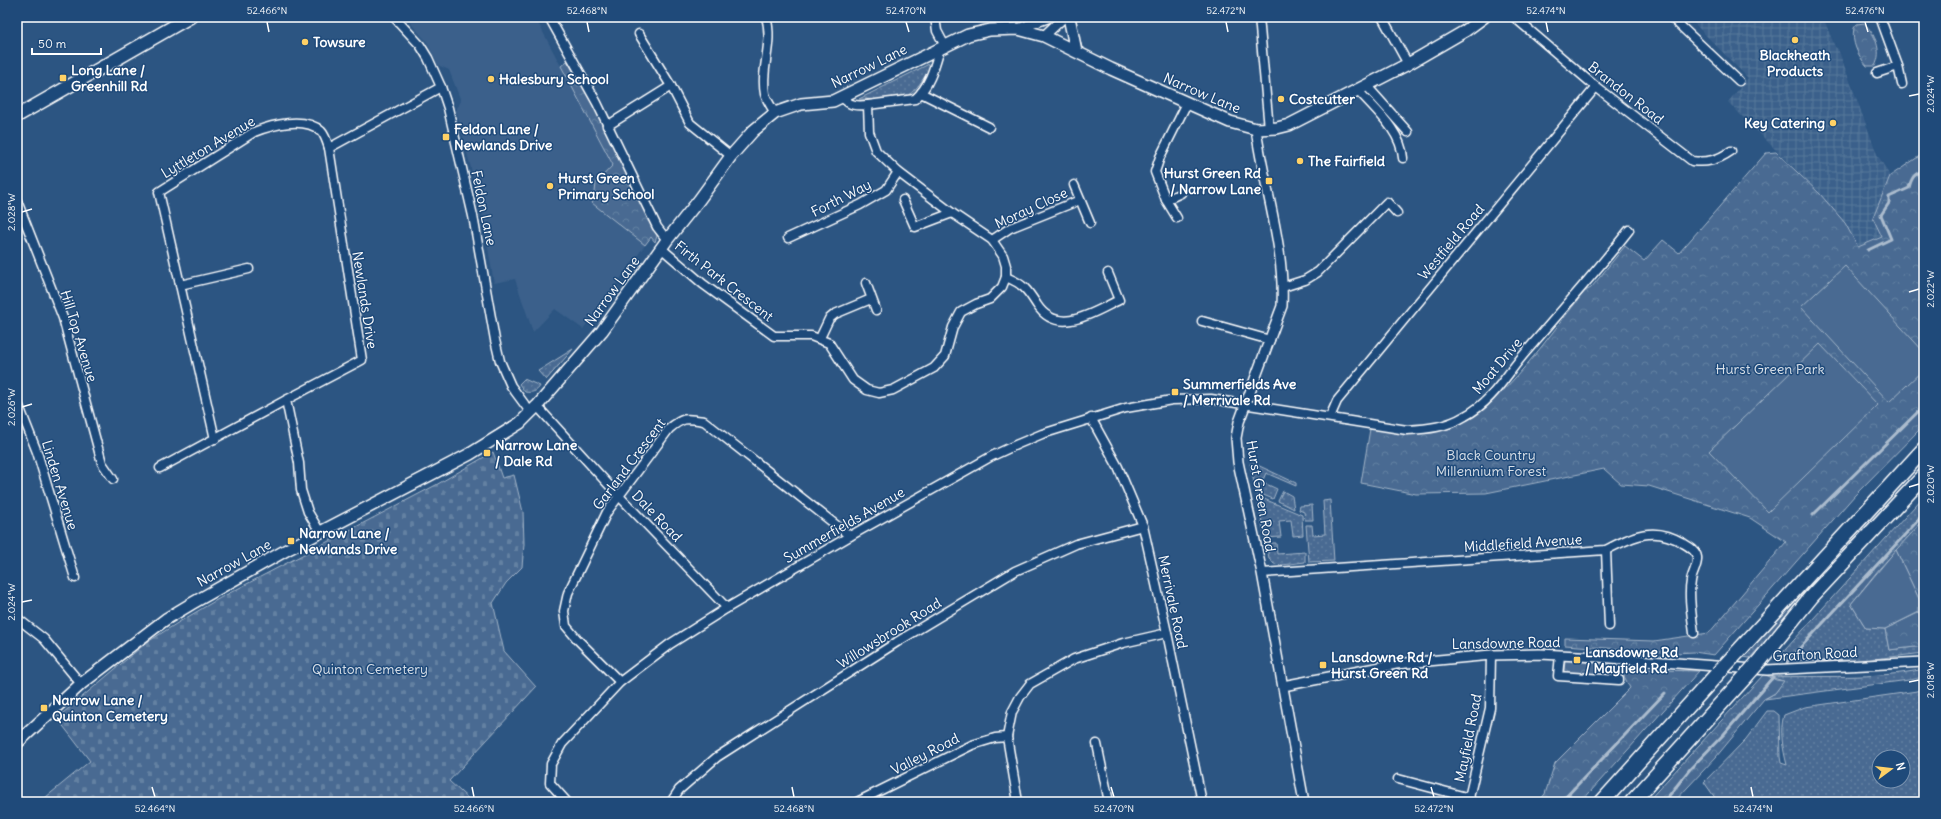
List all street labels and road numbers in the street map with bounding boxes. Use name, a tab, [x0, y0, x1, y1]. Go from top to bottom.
street label: Narrow Lane	[828, 40, 910, 92]
street label: Brandon Road	[1585, 58, 1667, 128]
street label: Narrow Lane	[1161, 69, 1243, 117]
street label: Lyttleton Avenue	[158, 112, 258, 182]
street label: Feldon Lane	[467, 169, 501, 247]
street label: Forth Way	[808, 175, 874, 221]
street label: Moray Close	[992, 183, 1070, 233]
street label: Westfield Road	[1414, 200, 1488, 284]
street label: Firth Park Crescent	[671, 237, 777, 325]
street label: Newlands Drive	[348, 250, 382, 350]
street label: Narrow Lane	[581, 252, 643, 330]
street label: Hill Top Avenue	[56, 288, 102, 384]
street label: Moat Drive	[1468, 334, 1526, 398]
street label: Garland Crescent	[589, 414, 669, 513]
street label: Linden Avenue	[38, 438, 82, 532]
street label: Hurst Green Road	[1242, 439, 1280, 553]
street label: Summerfields Avenue	[780, 483, 908, 567]
street label: Dale Road	[628, 486, 686, 546]
street label: Middlefield Avenue	[1463, 530, 1583, 556]
street label: Narrow Lane	[194, 535, 274, 591]
street label: Merrivale Road	[1154, 554, 1192, 650]
street label: Willowsbrook Road	[833, 594, 945, 672]
street label: Lansdowne Road	[1451, 633, 1561, 653]
street label: Grafton Road	[1772, 643, 1858, 665]
street label: Mayfield Road	[1451, 692, 1485, 784]
street label: Valley Road	[888, 729, 962, 779]

